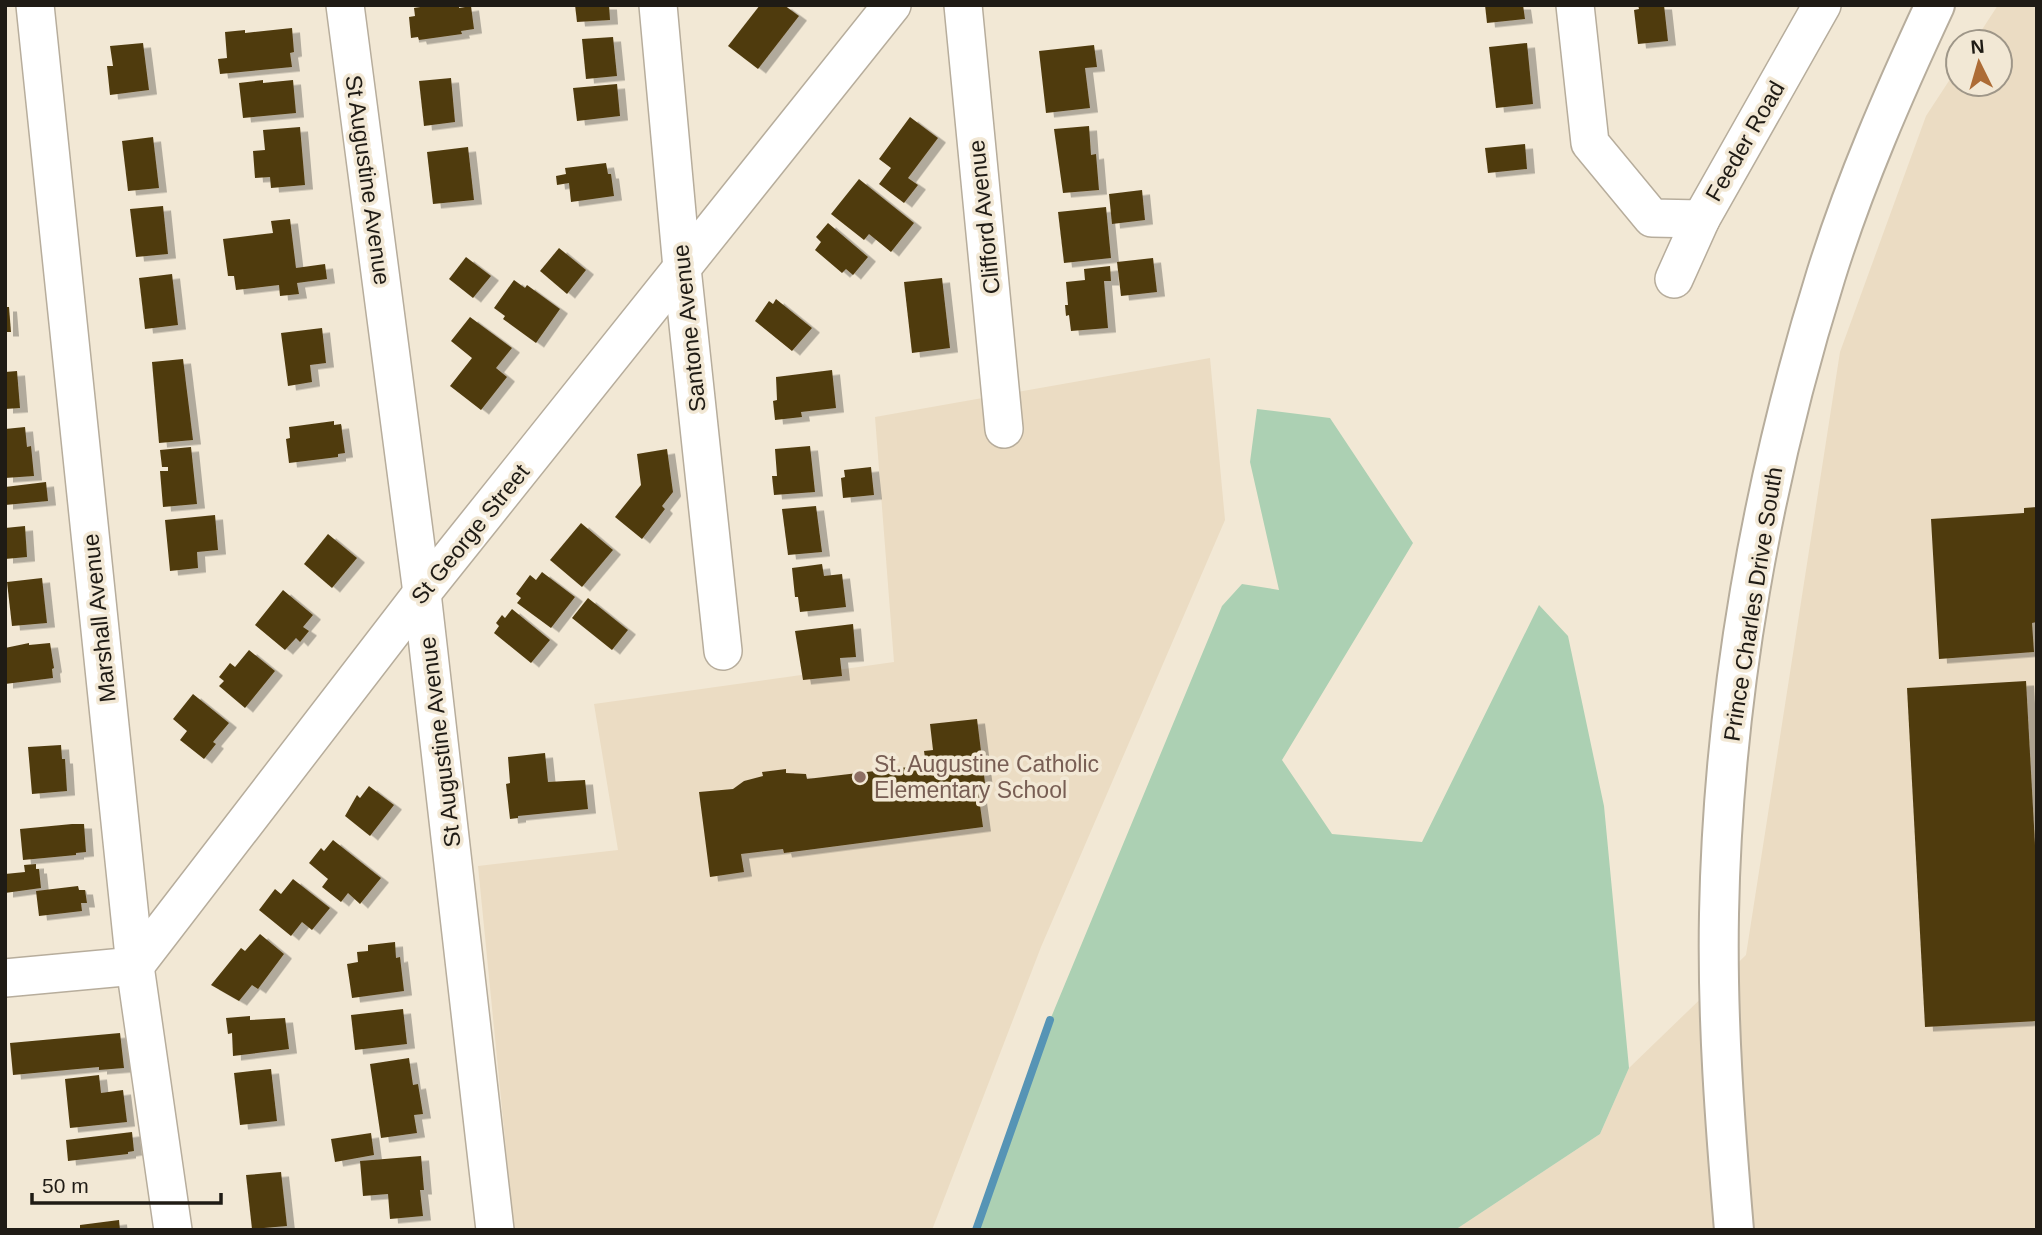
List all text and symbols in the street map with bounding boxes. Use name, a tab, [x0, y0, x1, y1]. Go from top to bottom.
north arrow	[1944, 28, 2014, 98]
text: N	[1970, 36, 1985, 58]
street label: St Augustine Avenue	[340, 73, 396, 287]
street label: Feeder Road	[1700, 76, 1790, 206]
street label: Clifford Avenue	[963, 138, 1005, 296]
street label: Santone Avenue	[667, 243, 711, 413]
street label: St George Street	[406, 458, 535, 609]
street label: Prince Charles Drive South	[1718, 465, 1788, 743]
street label: Marshall Avenue	[77, 532, 121, 704]
street label: St Augustine Avenue	[414, 635, 466, 849]
place label: St. Augustine Catholic Elementary School	[874, 751, 1099, 803]
marker: St. Augustine Catholic Elementary School	[852, 769, 868, 785]
scale bar	[32, 1162, 220, 1206]
text: 50 m	[42, 1174, 89, 1197]

